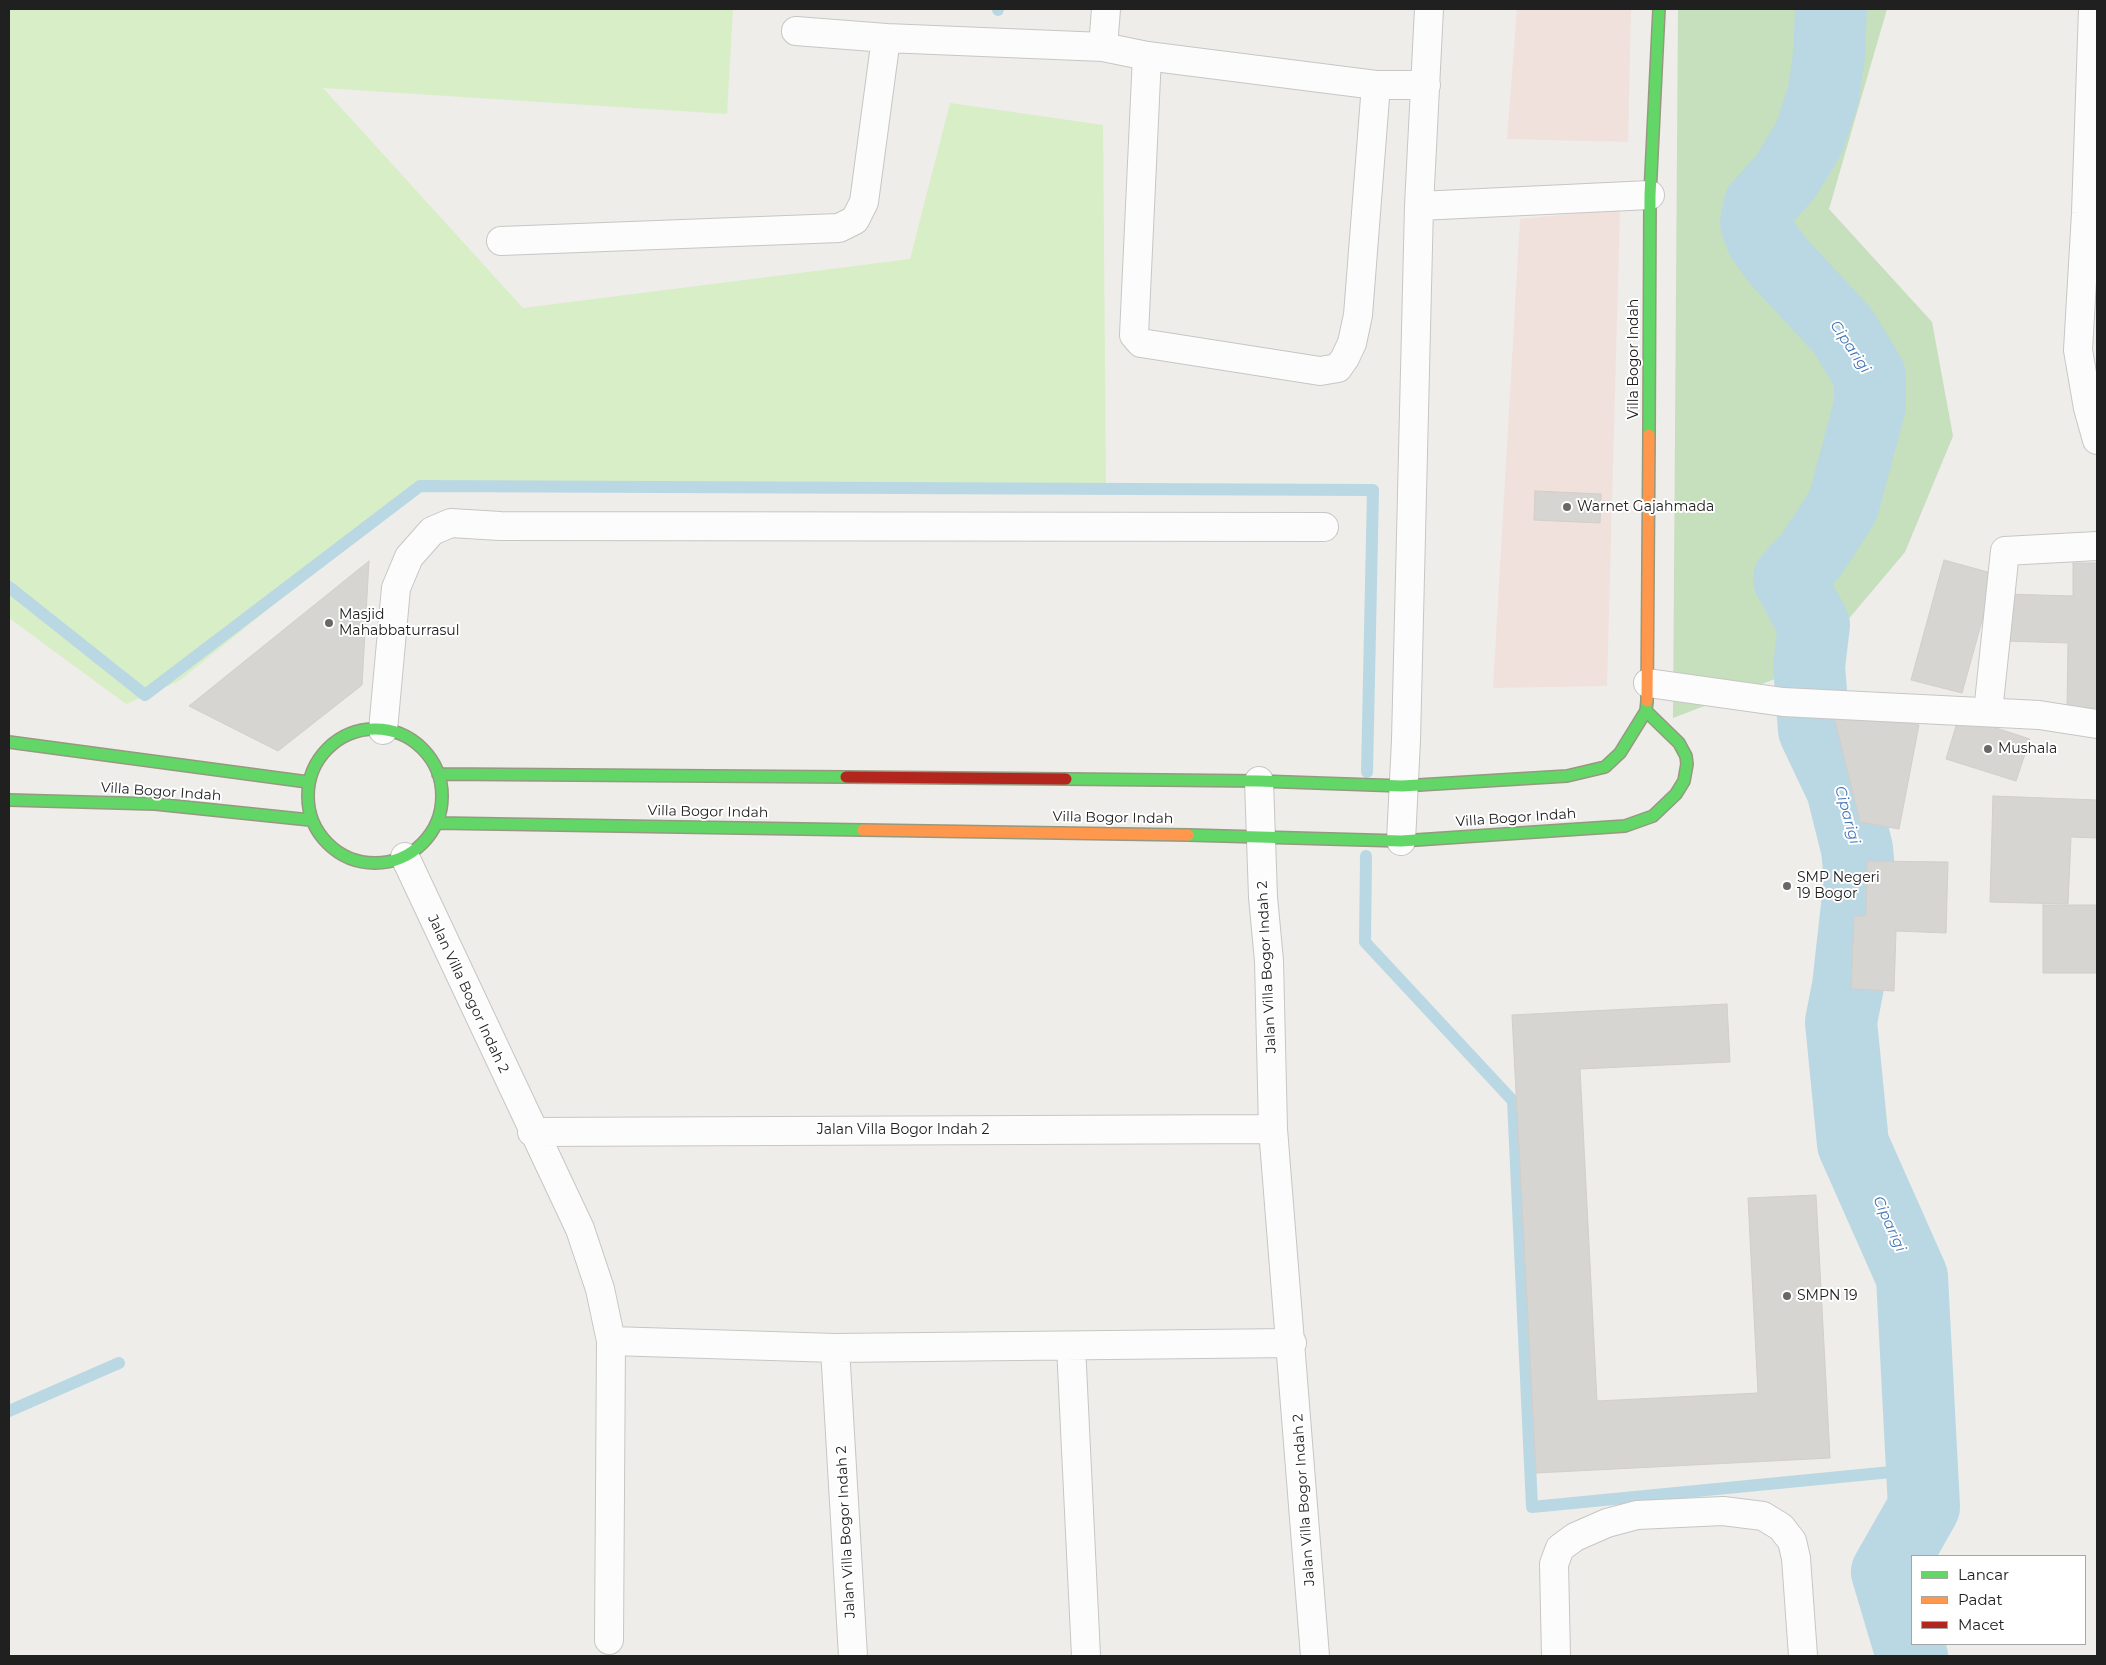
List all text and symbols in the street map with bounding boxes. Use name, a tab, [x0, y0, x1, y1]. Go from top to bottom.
street label: Villa Bogor Indah	[1626, 299, 1642, 419]
water label: Ciparigi	[1826, 317, 1874, 377]
place label: Warnet Gajahmada	[1577, 499, 1714, 515]
marker: Warnet Gajahmada	[1561, 501, 1573, 513]
place label: Masjid Mahabbaturrasul	[339, 607, 459, 640]
marker: Masjid Mahabbaturrasul	[323, 617, 335, 629]
place label: Mushala	[1998, 741, 2057, 757]
marker: Mushala	[1982, 743, 1994, 755]
street label: Villa Bogor Indah	[100, 779, 222, 805]
water label: Ciparigi	[1831, 784, 1863, 846]
street label: Villa Bogor Indah	[648, 803, 768, 821]
street label: Villa Bogor Indah	[1455, 805, 1577, 831]
street label: Villa Bogor Indah	[1053, 809, 1173, 827]
place label: SMP Negeri 19 Bogor	[1797, 870, 1880, 902]
street label: Jalan Villa Bogor Indah 2	[1254, 880, 1280, 1054]
marker: SMP Negeri 19 Bogor	[1781, 880, 1793, 892]
street label: Jalan Villa Bogor Indah 2	[424, 912, 512, 1076]
street label: Jalan Villa Bogor Indah 2	[817, 1122, 989, 1138]
water label: Ciparigi	[1869, 1193, 1909, 1255]
place label: SMPN 19	[1797, 1288, 1858, 1304]
marker: SMPN 19	[1781, 1290, 1793, 1302]
street label: Jalan Villa Bogor Indah 2	[1290, 1413, 1318, 1587]
street label: Jalan Villa Bogor Indah 2	[833, 1445, 859, 1619]
legend	[1911, 1555, 2086, 1645]
text: Lancar	[1958, 1565, 2009, 1584]
text: Padat	[1958, 1590, 2003, 1609]
text: Macet	[1958, 1615, 2005, 1634]

